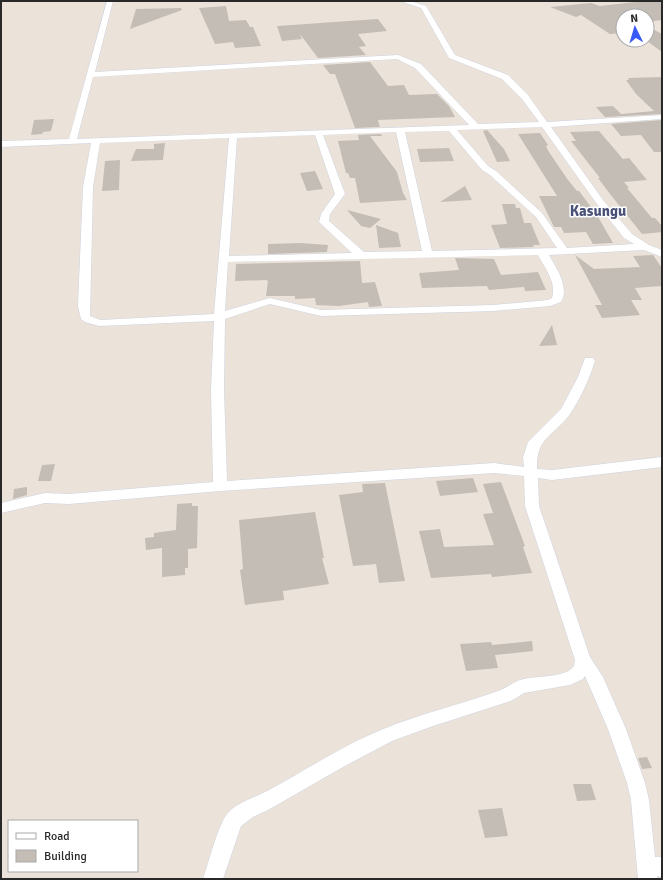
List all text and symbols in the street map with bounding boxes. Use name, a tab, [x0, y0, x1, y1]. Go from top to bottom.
north arrow	[615, 8, 655, 48]
text: N	[630, 12, 639, 25]
district label: Kasungu	[570, 202, 626, 220]
legend	[8, 820, 138, 872]
text: Road	[44, 829, 70, 844]
text: Building	[44, 849, 87, 864]

